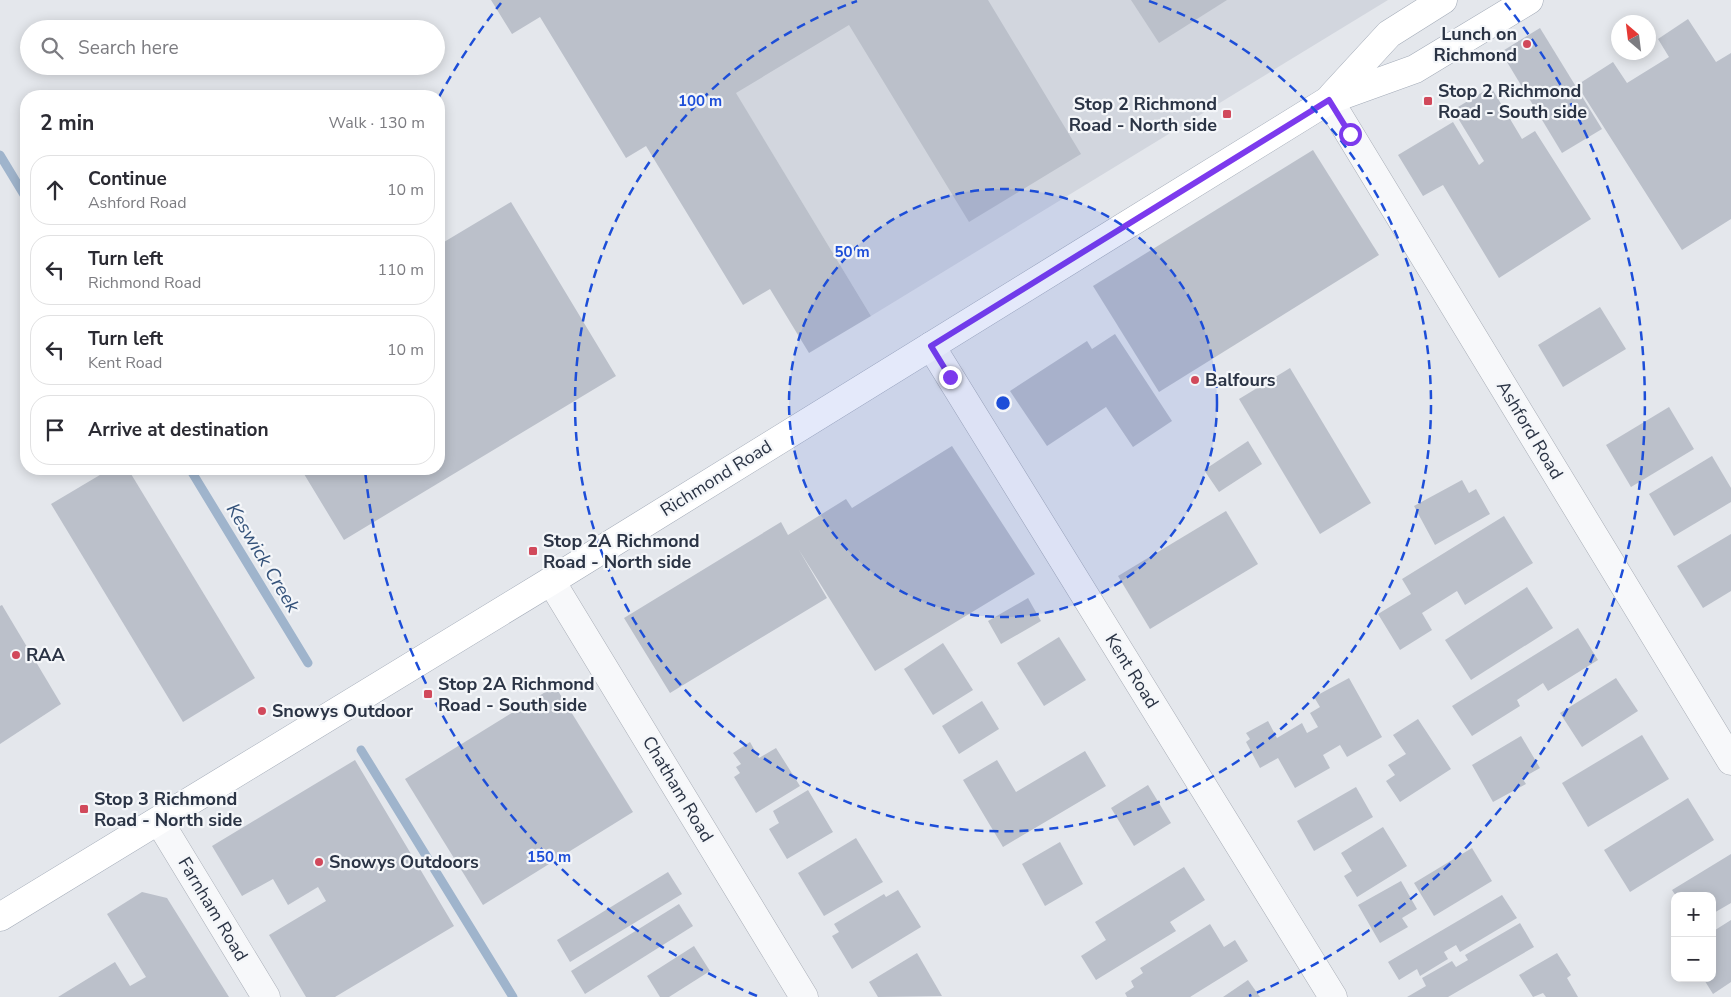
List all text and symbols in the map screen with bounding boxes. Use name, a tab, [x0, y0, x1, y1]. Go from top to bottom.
north arrow	[1611, 15, 1656, 60]
search box	[20, 20, 445, 75]
place label: Lunch on Richmond	[1434, 22, 1517, 67]
icon: search	[38, 34, 66, 62]
text: Search here	[78, 35, 179, 61]
marker: Lunch on Richmond	[1521, 38, 1533, 50]
place label: Stop 2 Richmond Road - South side	[1438, 79, 1587, 124]
text: 100 m	[678, 91, 722, 111]
place label: Stop 2 Richmond Road - North side	[1069, 92, 1217, 137]
marker: Stop 2 Richmond Road - South side	[1422, 95, 1434, 107]
marker: Stop 2 Richmond Road - North side	[1221, 108, 1233, 120]
text: 2 min	[40, 109, 94, 137]
text: Walk · 130 m	[329, 112, 425, 134]
route start	[1339, 123, 1362, 146]
text: Continue	[88, 166, 167, 192]
icon: ahead	[41, 176, 69, 204]
text: 10 m	[387, 179, 424, 201]
text: Ashford Road	[88, 192, 187, 214]
text: 50 m	[834, 242, 870, 262]
text: Turn left	[88, 246, 163, 272]
icon: left	[41, 256, 69, 284]
text: 110 m	[377, 259, 424, 281]
text: Richmond Road	[88, 272, 201, 294]
text: Turn left	[88, 326, 163, 352]
icon: left	[41, 336, 69, 364]
text: 10 m	[387, 339, 424, 361]
text: Kent Road	[88, 352, 162, 374]
route end	[939, 366, 962, 389]
place label: Balfours	[1205, 368, 1276, 392]
marker: Balfours	[1189, 374, 1201, 386]
street label: Ashford Road	[1491, 376, 1569, 484]
centre of rings	[994, 394, 1012, 412]
icon: arrive	[41, 416, 69, 444]
text: Arrive at destination	[88, 417, 269, 443]
street label: Richmond Road	[656, 434, 776, 522]
water label: Keswick Creek	[220, 498, 306, 618]
place label: Stop 2A Richmond Road - North side	[543, 529, 700, 574]
marker: Stop 2A Richmond Road - North side	[527, 545, 539, 557]
street label: Kent Road	[1100, 629, 1164, 713]
place label: RAA	[26, 643, 66, 667]
marker: RAA	[10, 649, 22, 661]
place label: Stop 2A Richmond Road - South side	[438, 672, 595, 717]
marker: Stop 2A Richmond Road - South side	[422, 688, 434, 700]
place label: Snowys Outdoor	[272, 699, 413, 723]
marker: Snowys Outdoor	[256, 705, 268, 717]
street label: Chatham Road	[637, 731, 719, 847]
place label: Stop 3 Richmond Road - North side	[94, 787, 243, 832]
marker: Stop 3 Richmond Road - North side	[78, 803, 90, 815]
text: 150 m	[527, 847, 571, 867]
place label: Snowys Outdoors	[329, 850, 479, 874]
street label: Farnham Road	[172, 853, 254, 965]
marker: Snowys Outdoors	[313, 856, 325, 868]
map controls	[1671, 892, 1716, 982]
button: +	[1671, 892, 1716, 937]
button: −	[1671, 937, 1716, 982]

